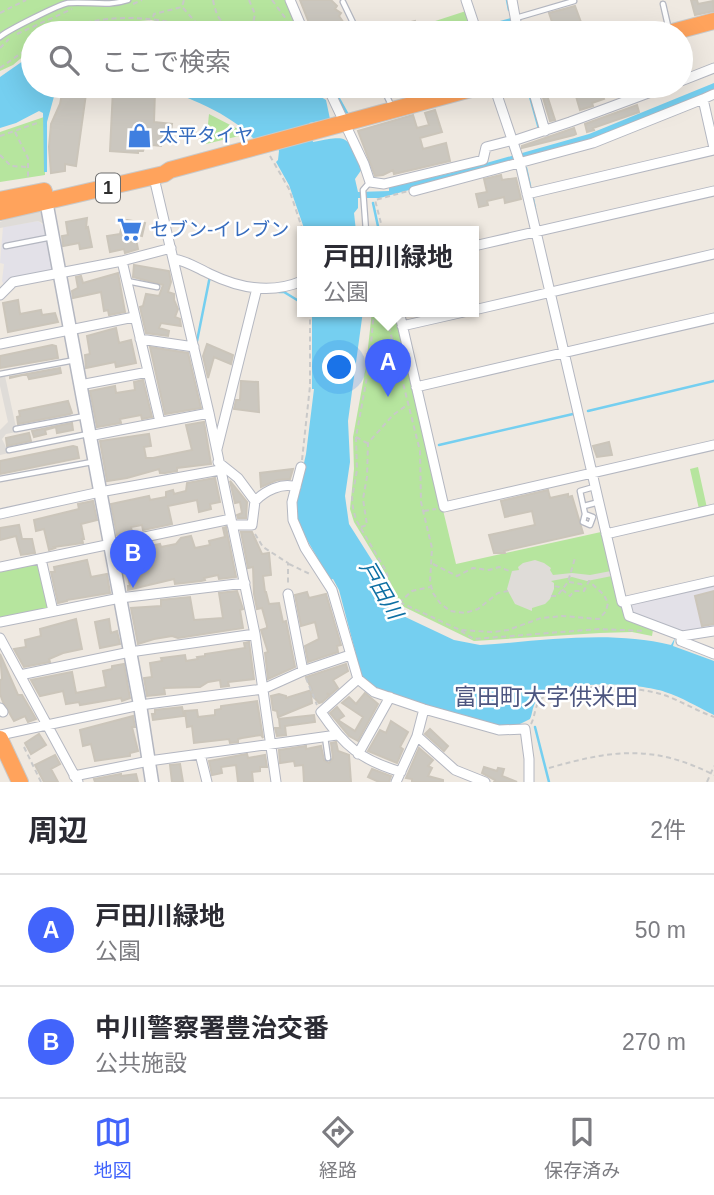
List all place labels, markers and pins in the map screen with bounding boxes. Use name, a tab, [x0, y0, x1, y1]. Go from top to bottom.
shop icon: 太平タイヤ	[125, 121, 153, 149]
place label: 太平タイヤ	[159, 125, 253, 146]
supermarket icon: セブン-イレブン	[116, 215, 144, 243]
place label: セブン-イレブン	[150, 219, 289, 240]
pin: A	[365, 339, 411, 397]
pin: B	[110, 530, 156, 588]

